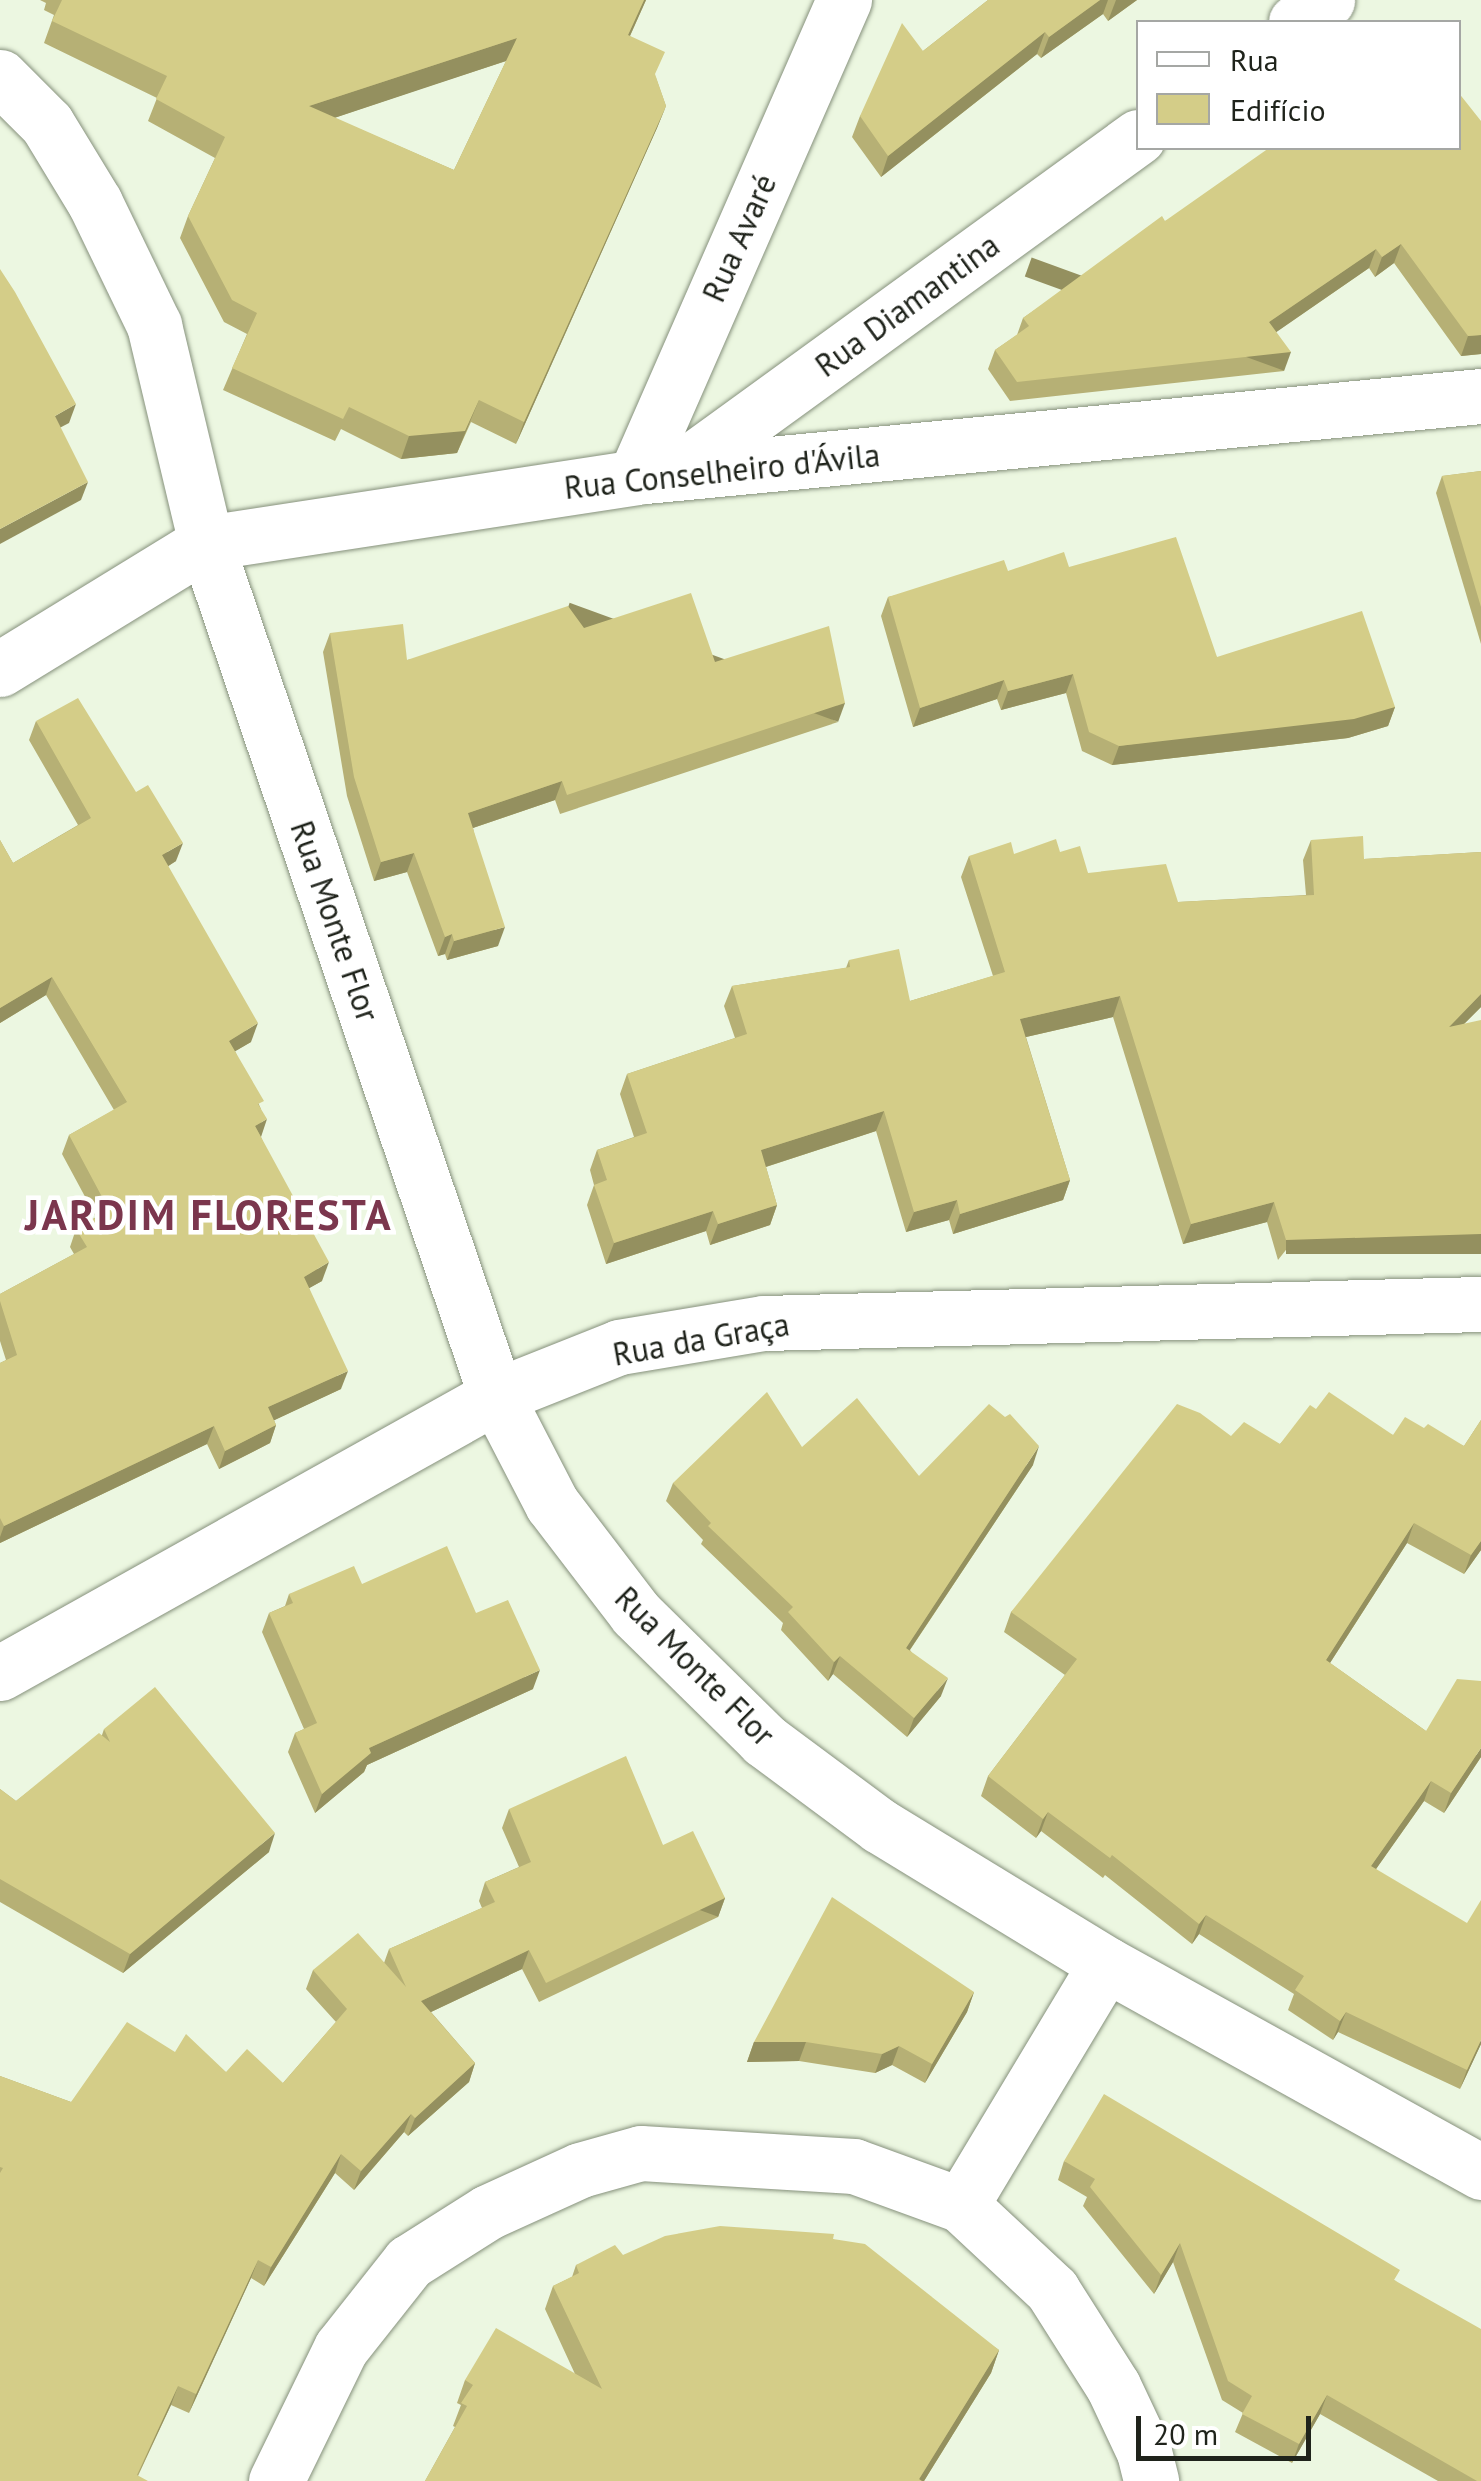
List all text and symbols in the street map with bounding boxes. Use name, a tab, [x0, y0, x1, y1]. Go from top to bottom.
legend	[1136, 20, 1461, 150]
text: Rua	[1230, 40, 1279, 79]
text: Edifício	[1230, 90, 1326, 129]
street label: Rua Avaré	[694, 168, 784, 308]
street label: Rua Diamantina	[808, 225, 1006, 385]
street label: Rua Conselheiro d'Ávila	[562, 435, 882, 507]
street label: Rua Monte Flor	[283, 816, 387, 1026]
district label: JARDIM FLORESTA	[25, 1190, 393, 1240]
street label: Rua da Graça	[610, 1305, 792, 1373]
street label: Rua Monte Flor	[607, 1578, 783, 1754]
scale bar	[1141, 2396, 1316, 2458]
text: 20 m	[1153, 2414, 1218, 2453]

